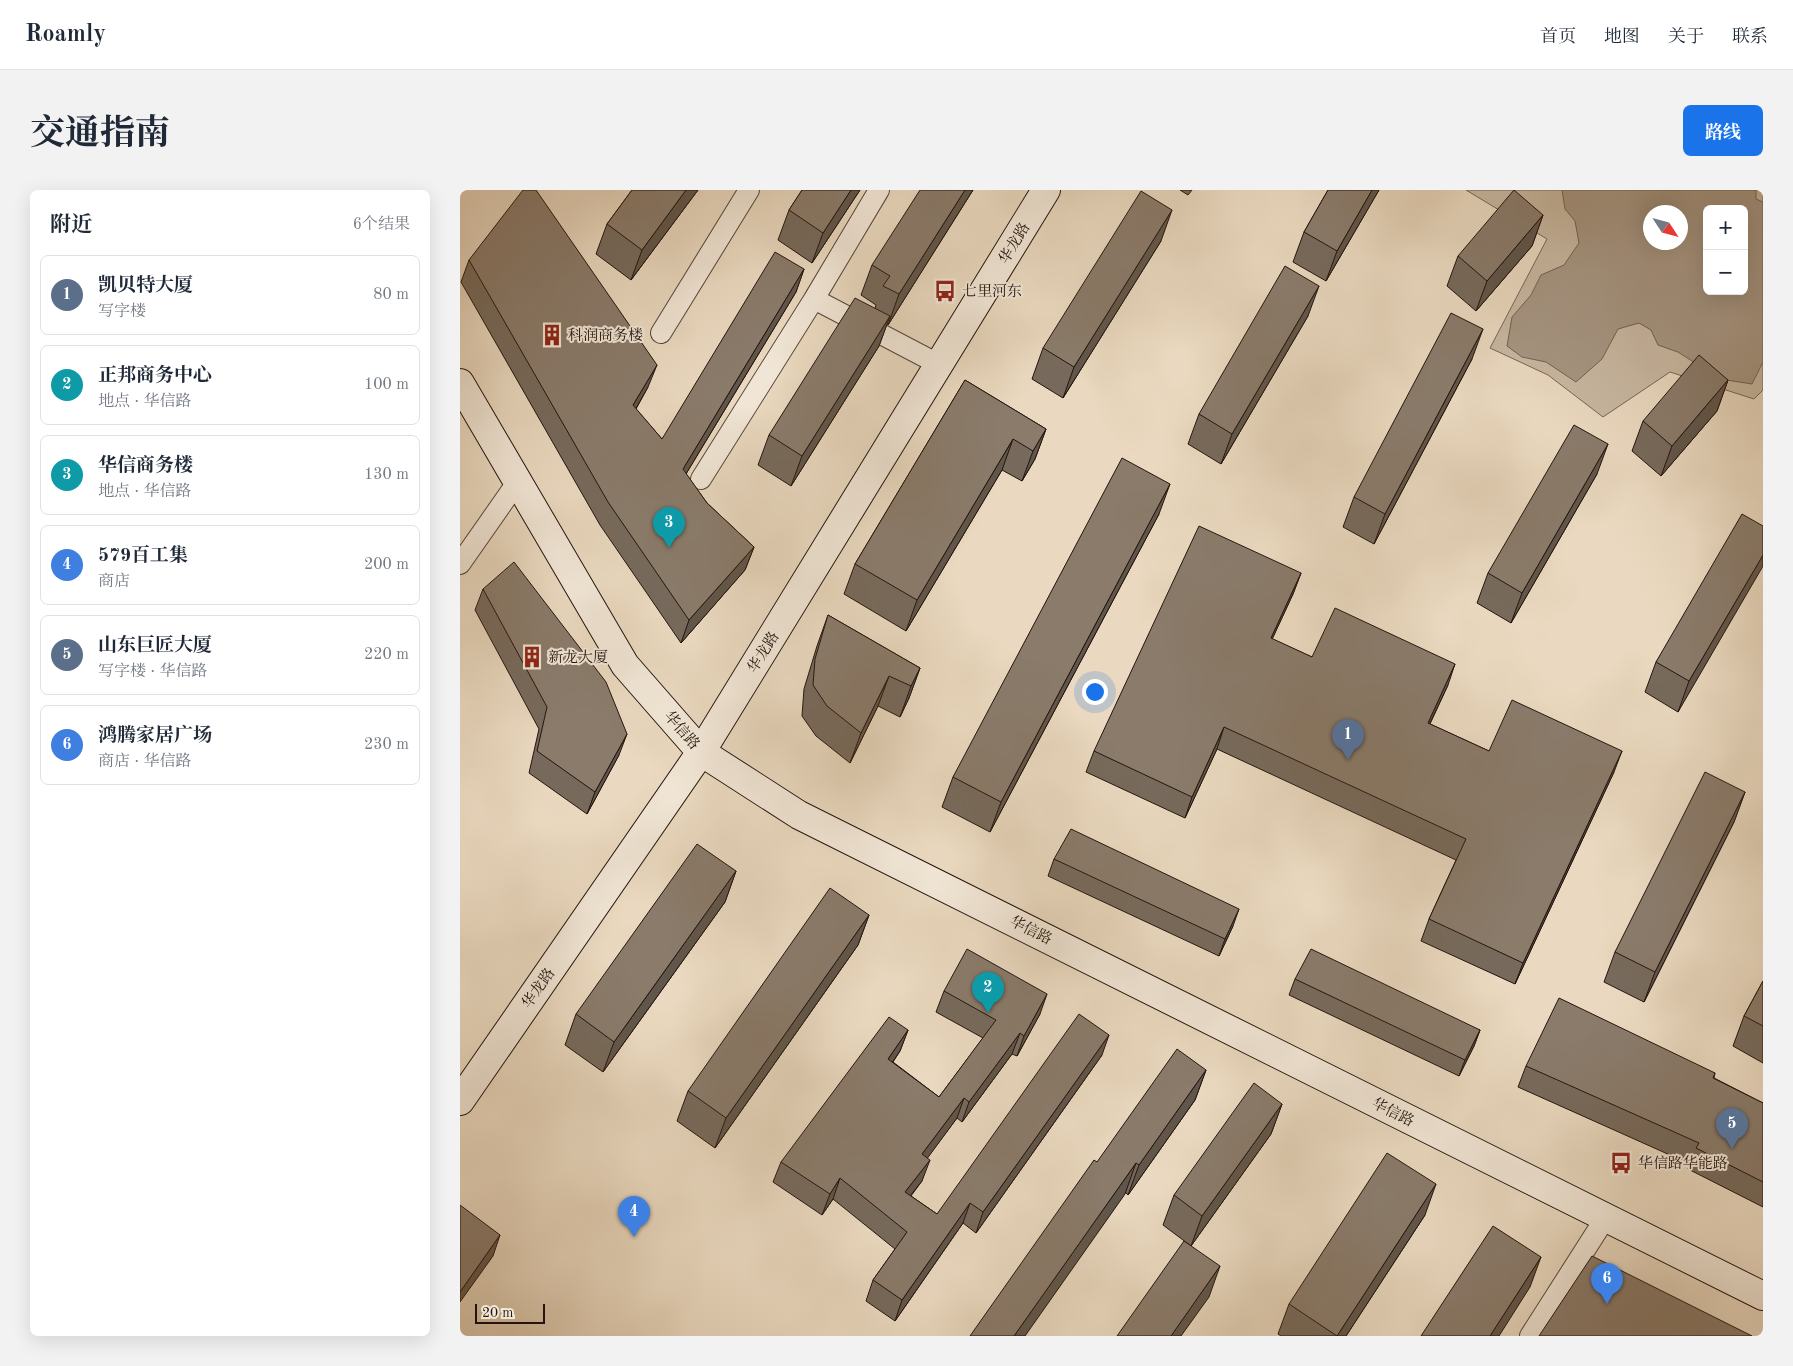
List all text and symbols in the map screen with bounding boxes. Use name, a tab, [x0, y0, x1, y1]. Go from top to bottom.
text: Roamly	[25, 23, 106, 47]
text: 首页	[1540, 28, 1576, 46]
text: 地图	[1604, 28, 1640, 46]
text: 关于	[1668, 28, 1704, 46]
text: 联系	[1732, 28, 1768, 46]
button: 路线	[1683, 105, 1763, 156]
text: 交通指南	[30, 117, 170, 152]
north arrow	[1643, 205, 1688, 250]
map controls	[1703, 205, 1748, 295]
button: +	[1703, 205, 1748, 250]
text: 附近	[50, 215, 92, 236]
text: 6个结果	[353, 217, 410, 233]
street label: 华龙路	[996, 220, 1033, 267]
button: −	[1703, 250, 1748, 295]
text: 凯贝特大厦	[98, 277, 193, 296]
bus stop icon: 七里河东	[932, 278, 958, 304]
place label: 七里河东	[962, 283, 1022, 300]
text: 1	[62, 287, 72, 303]
text: 80 m	[373, 287, 409, 303]
text: 写字楼	[98, 304, 146, 320]
building icon: 科润商务楼	[539, 322, 565, 348]
place label: 科润商务楼	[568, 327, 643, 344]
text: 正邦商务中心	[98, 367, 212, 386]
text: 2	[62, 377, 72, 393]
text: 100 m	[364, 377, 409, 393]
text: 地点 · 华信路	[98, 394, 191, 410]
text: 华信商务楼	[98, 457, 193, 476]
text: 3	[62, 467, 72, 483]
text: 130 m	[364, 467, 409, 483]
text: 地点 · 华信路	[98, 484, 191, 500]
pin: 3	[653, 507, 685, 548]
text: 579百工集	[98, 547, 188, 566]
text: 4	[62, 557, 72, 573]
text: 200 m	[364, 557, 409, 573]
text: 商店	[98, 574, 130, 590]
street label: 华龙路	[744, 629, 783, 676]
text: 山东巨匠大厦	[98, 637, 212, 656]
building icon: 新龙大厦	[519, 644, 545, 670]
text: 5	[62, 647, 72, 663]
text: 220 m	[364, 647, 409, 663]
place label: 新龙大厦	[548, 649, 608, 666]
text: 写字楼 · 华信路	[98, 664, 207, 680]
your location	[1082, 679, 1108, 705]
street label: 华信路	[660, 708, 703, 753]
pin: 1	[1332, 719, 1364, 760]
text: 鸿腾家居广场	[98, 727, 212, 746]
text: 6	[62, 737, 72, 753]
text: 230 m	[364, 737, 409, 753]
text: 商店 · 华信路	[98, 754, 191, 770]
street label: 华信路	[1007, 913, 1055, 948]
street label: 华龙路	[519, 965, 558, 1012]
pin: 2	[972, 972, 1004, 1013]
street label: 华信路	[1369, 1095, 1417, 1130]
pin: 5	[1716, 1108, 1748, 1149]
bus stop icon: 华信路华能路	[1608, 1150, 1634, 1176]
place label: 华信路华能路	[1638, 1155, 1728, 1172]
pin: 4	[618, 1196, 650, 1237]
pin: 6	[1591, 1263, 1623, 1304]
scale bar	[475, 1301, 545, 1324]
text: 20 m	[482, 1306, 513, 1320]

